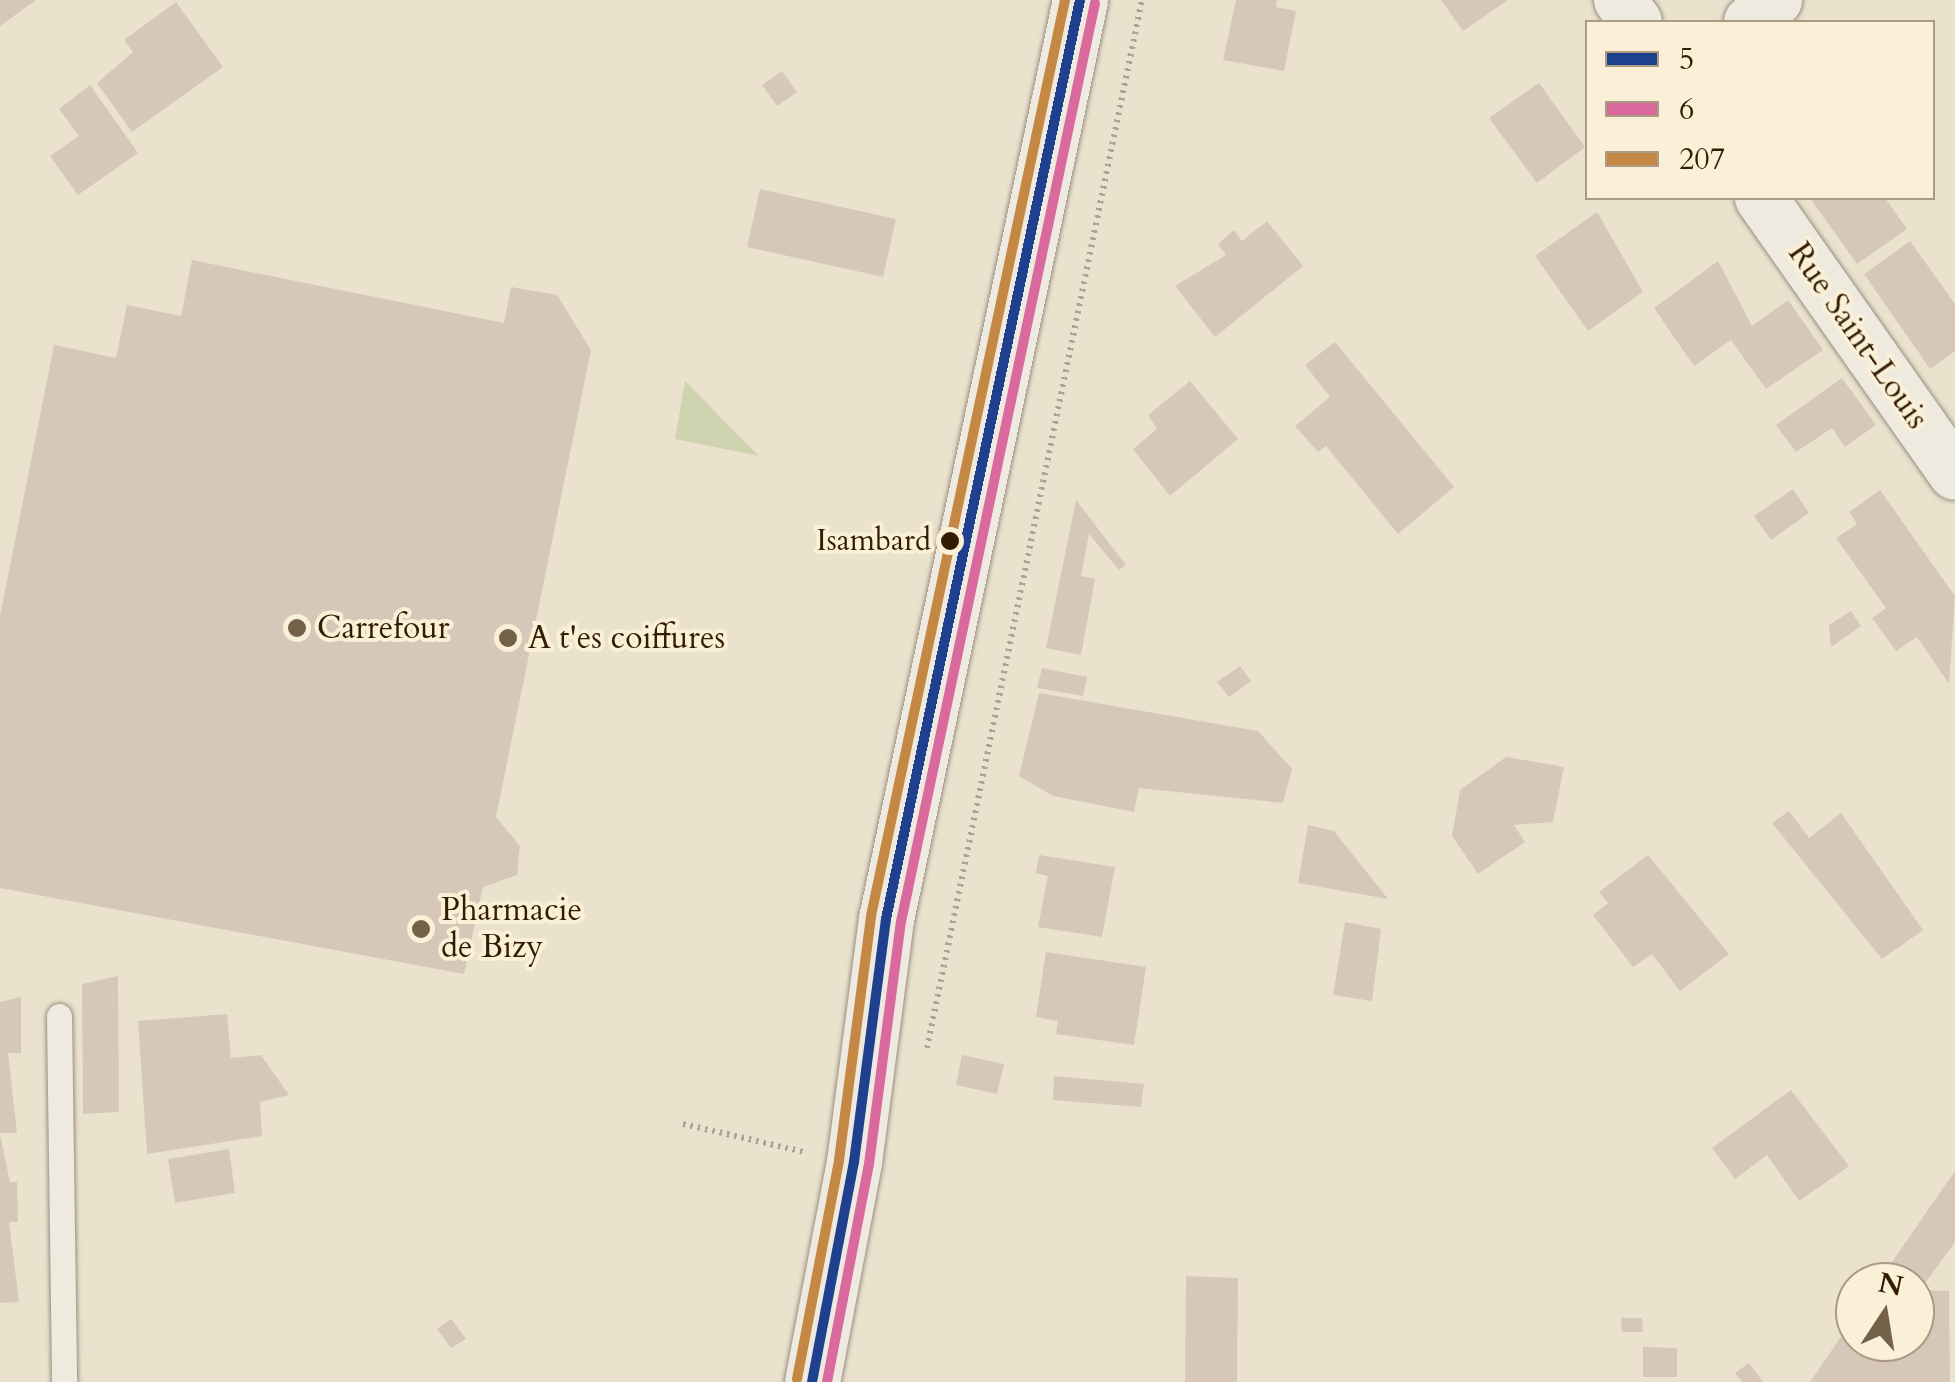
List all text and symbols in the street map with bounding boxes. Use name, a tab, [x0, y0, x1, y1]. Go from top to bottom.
legend	[1585, 20, 1935, 200]
text: 5	[1679, 39, 1694, 80]
text: 6	[1679, 89, 1694, 130]
text: 207	[1679, 139, 1725, 180]
street label: Rue Saint-Louis	[1780, 236, 1936, 436]
place label: Isambard	[816, 523, 931, 559]
marker: Isambard	[940, 531, 960, 551]
place label: Carrefour	[317, 609, 449, 647]
marker: Carrefour	[286, 617, 308, 639]
place label: A t'es coiffures	[528, 619, 725, 657]
marker: A t'es coiffures	[497, 627, 519, 649]
place label: Pharmacie de Bizy	[441, 892, 582, 967]
marker: Pharmacie de Bizy	[410, 918, 432, 940]
north arrow	[1835, 1262, 1935, 1362]
text: N	[1875, 1263, 1907, 1306]

